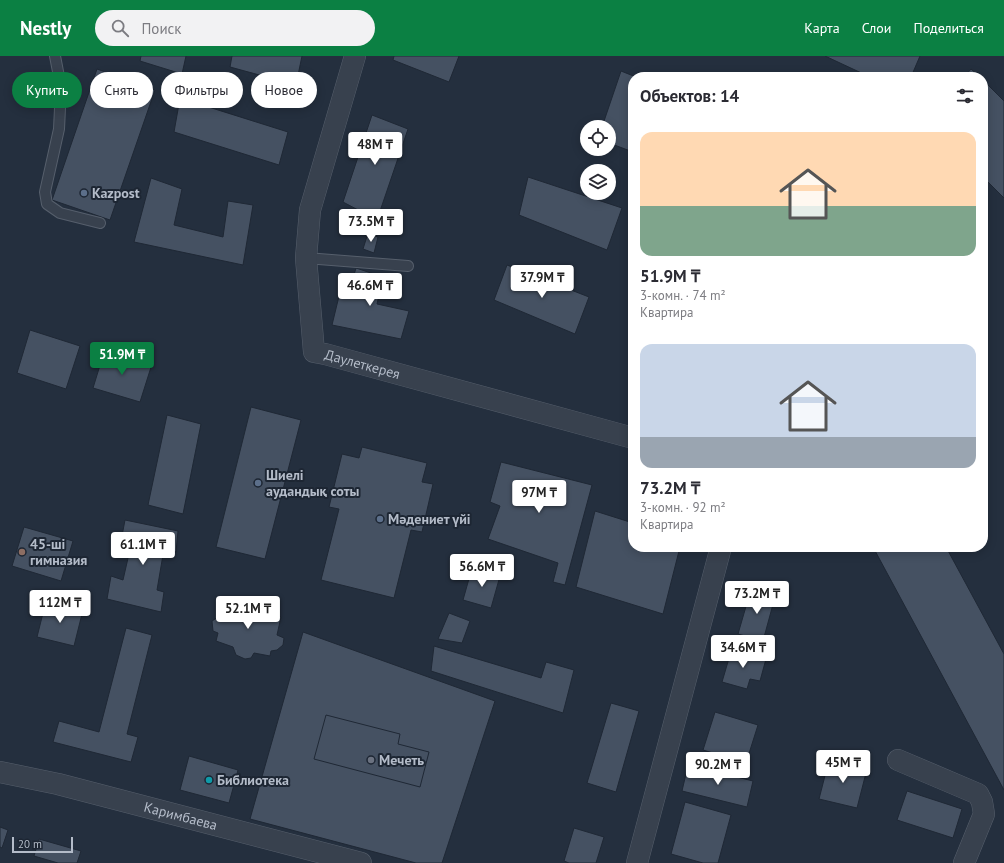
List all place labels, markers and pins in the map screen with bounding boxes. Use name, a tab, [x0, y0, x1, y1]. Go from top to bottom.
pin: 48M ₸	[347, 132, 403, 166]
place label: Kazpost	[92, 184, 140, 202]
marker: Kazpost	[79, 188, 89, 198]
pin: 73.5M ₸	[334, 209, 408, 243]
pin: 37.9M ₸	[505, 265, 579, 299]
pin: 46.6M ₸	[333, 273, 407, 307]
pin: 51.9M ₸	[85, 342, 159, 376]
place label: Шиелі аудандық соты	[266, 466, 359, 500]
marker: Шиелі аудандық соты	[253, 478, 263, 488]
pin: 97M ₸	[511, 480, 567, 514]
place label: Мәдениет үйі	[388, 510, 471, 528]
marker: Мәдениет үйі	[375, 514, 385, 524]
pin: 61.1M ₸	[106, 532, 180, 566]
place label: 45-ші гимназия	[30, 535, 87, 569]
marker: 45-ші гимназия	[17, 547, 27, 557]
pin: 56.6M ₸	[445, 554, 519, 588]
pin: 73.2M ₸	[720, 581, 794, 615]
pin: 112M ₸	[27, 590, 93, 624]
pin: 52.1M ₸	[211, 596, 285, 630]
pin: 34.6M ₸	[706, 635, 780, 669]
pin: 45M ₸	[815, 750, 871, 784]
place label: Мечеть	[379, 751, 424, 769]
pin: 90.2M ₸	[681, 752, 755, 786]
marker: Мечеть	[366, 755, 376, 765]
place label: Библиотека	[217, 771, 289, 789]
marker: Библиотека	[204, 775, 214, 785]

